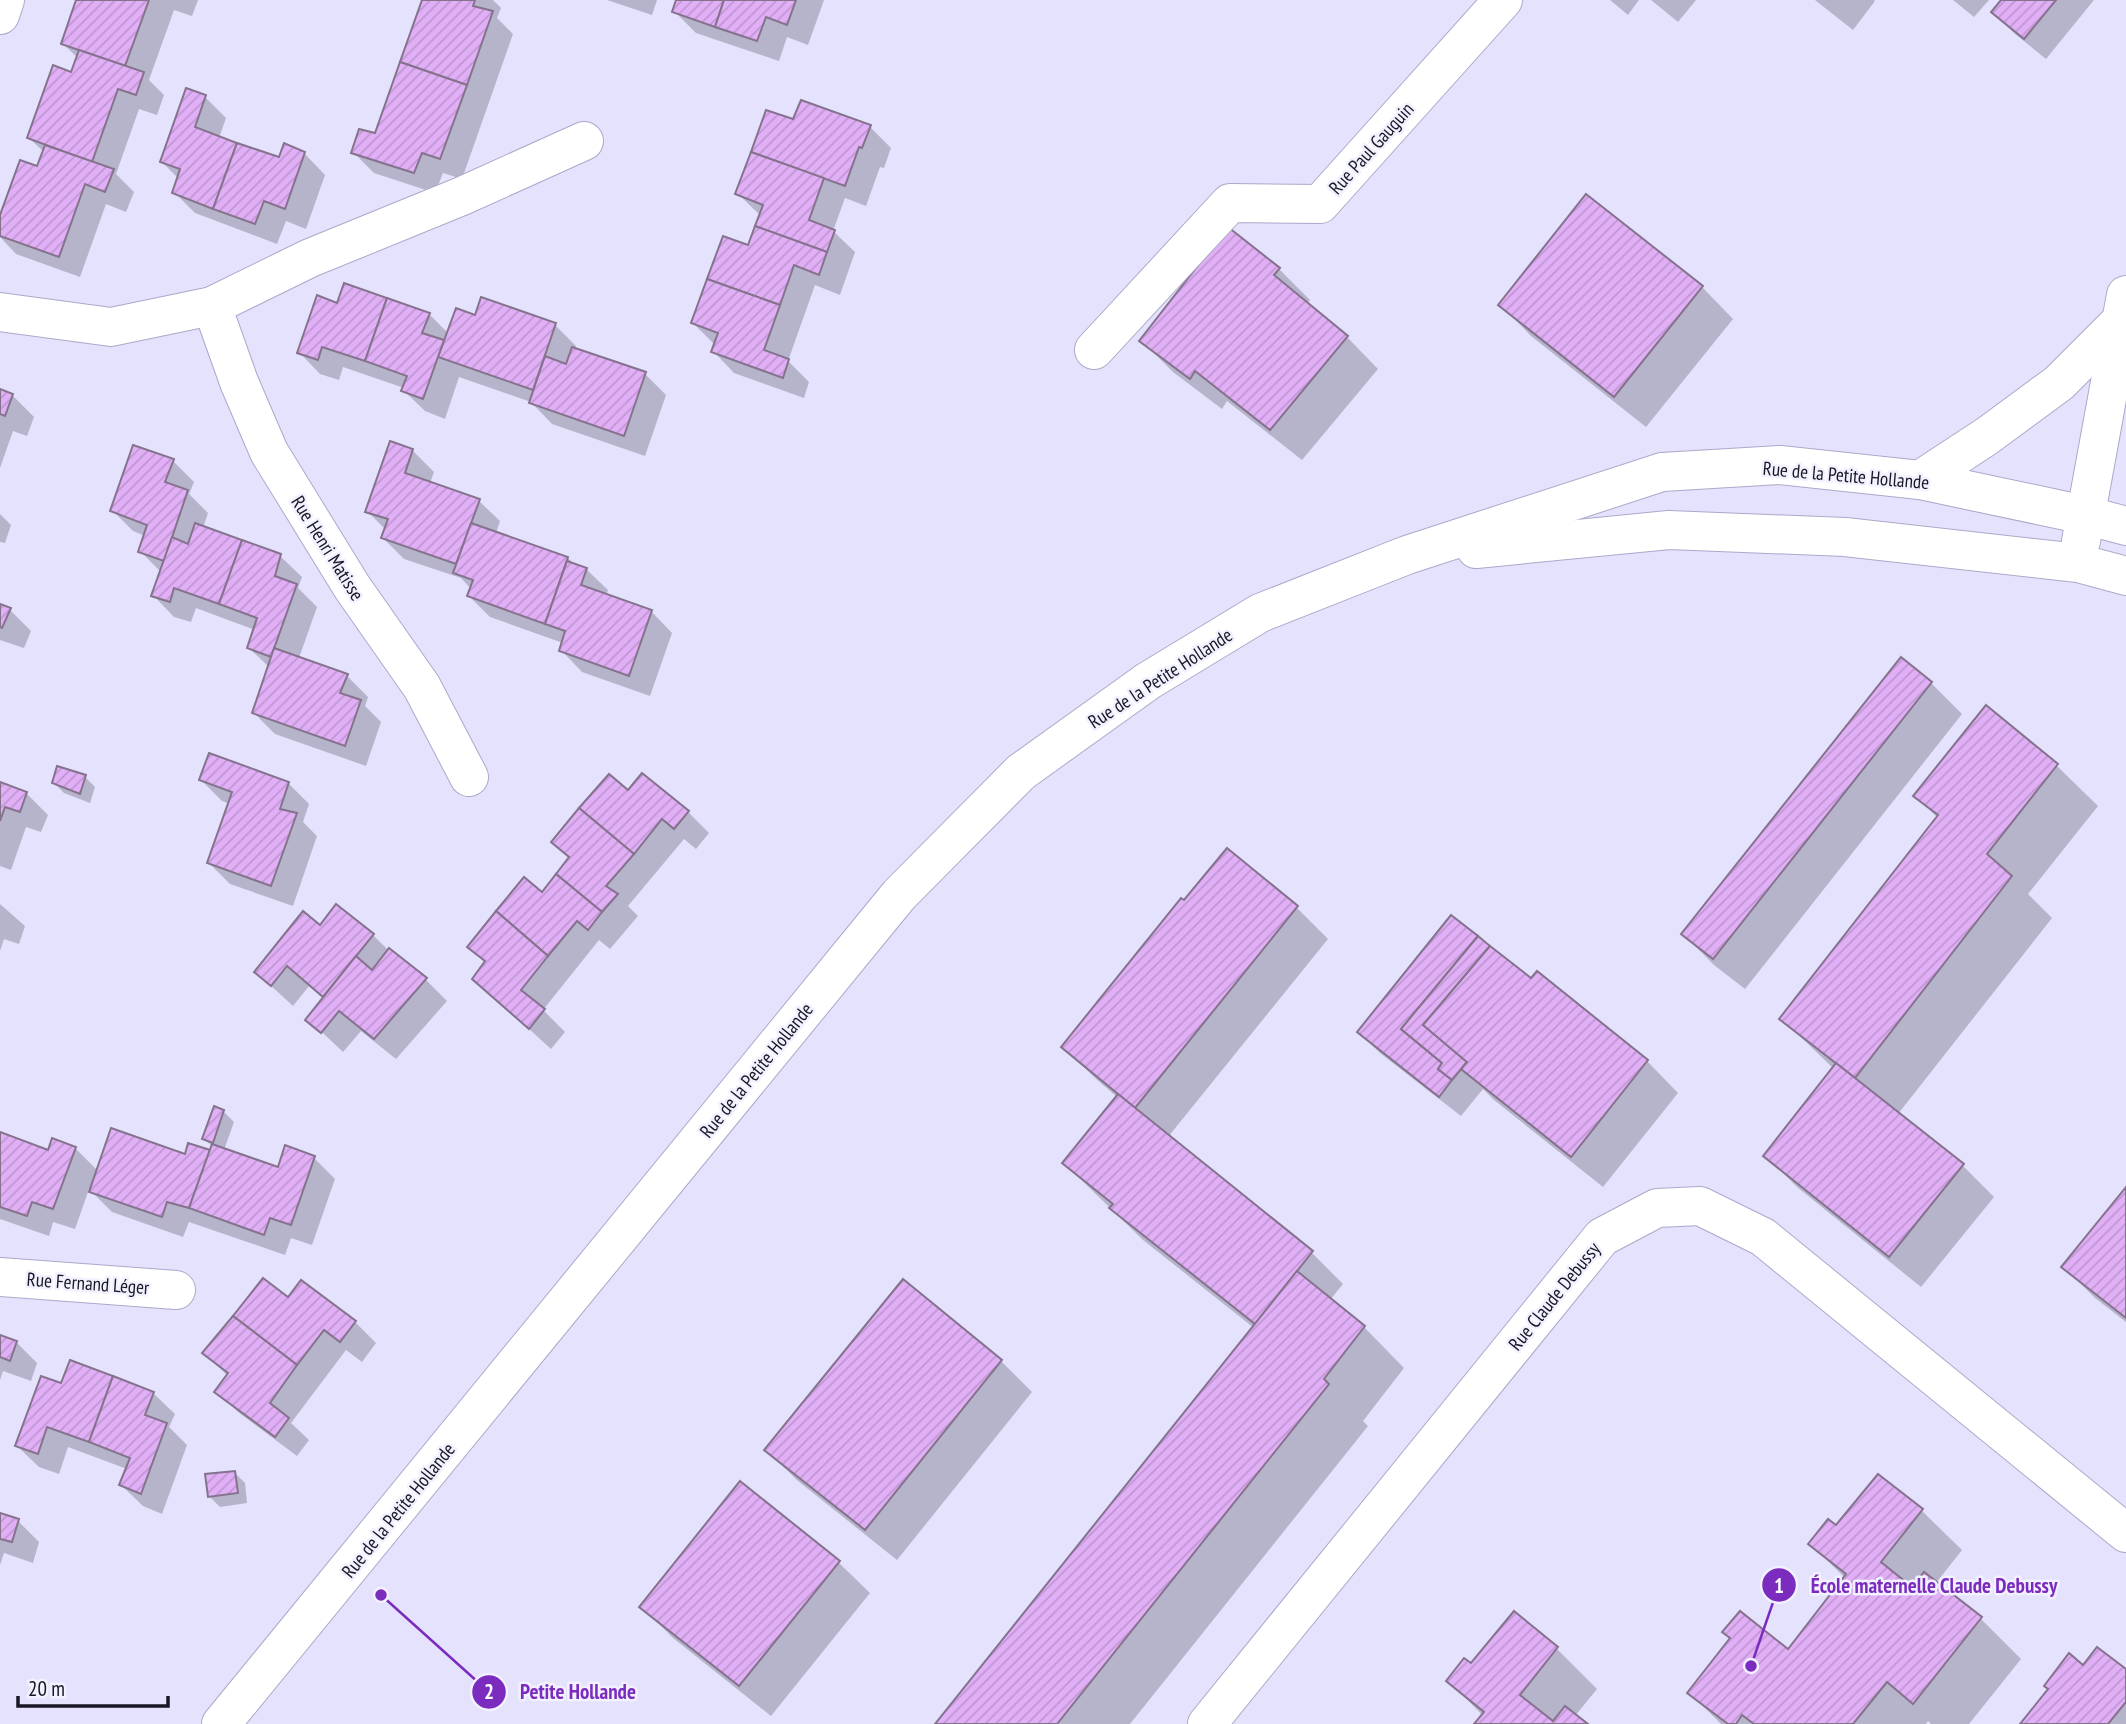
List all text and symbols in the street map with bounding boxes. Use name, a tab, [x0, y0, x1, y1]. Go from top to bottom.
street label: Rue Paul Gauguin	[1323, 97, 1419, 199]
street label: Rue de la Petite Hollande	[1762, 456, 1930, 494]
street label: Rue Henri Matisse	[286, 491, 370, 605]
street label: Rue de la Petite Hollande	[1084, 622, 1237, 733]
street label: Rue de la Petite Hollande	[694, 998, 818, 1142]
street label: Rue Claude Debussy	[1503, 1236, 1606, 1355]
street label: Rue Fernand Léger	[26, 1267, 151, 1299]
street label: Rue de la Petite Hollande	[336, 1438, 460, 1582]
callout: École maternelle Claude Debussy	[1762, 1564, 2072, 1606]
text: 1	[1774, 1572, 1784, 1599]
text: École maternelle Claude Debussy	[1811, 1572, 2058, 1599]
scale bar	[18, 1664, 168, 1708]
callout: Petite Hollande	[471, 1671, 650, 1713]
text: 20 m	[28, 1675, 65, 1702]
text: 2	[484, 1678, 494, 1705]
text: Petite Hollande	[520, 1678, 636, 1705]

